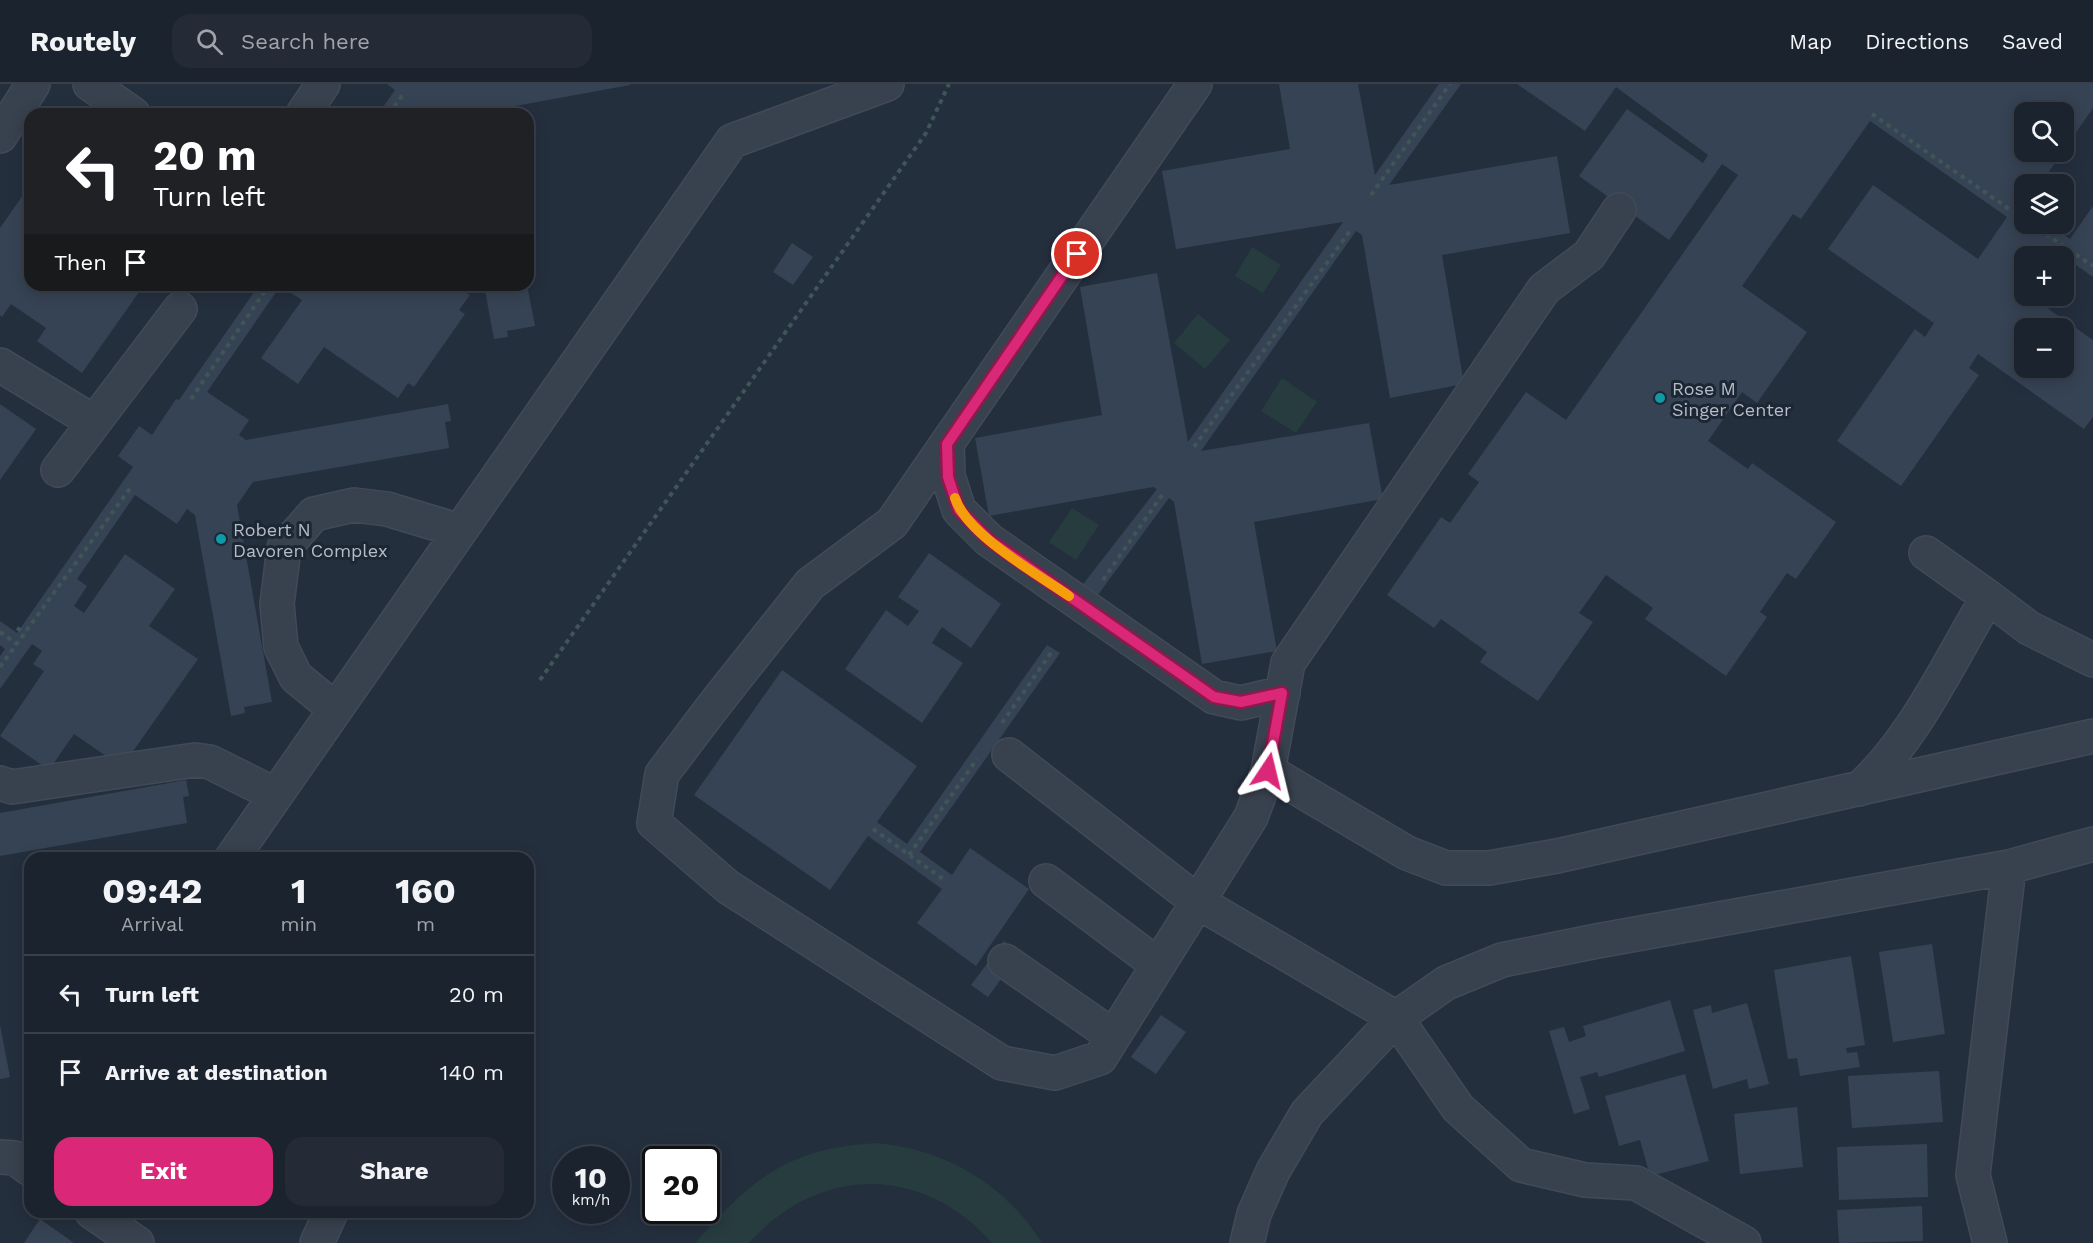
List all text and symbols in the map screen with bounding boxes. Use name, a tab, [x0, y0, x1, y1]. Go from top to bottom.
search box	[172, 14, 592, 68]
text: Routely	[30, 25, 136, 58]
icon: search	[193, 25, 226, 58]
text: Search here	[241, 29, 370, 54]
text: Map	[1789, 29, 1832, 54]
text: Directions	[1865, 29, 1969, 54]
text: Saved	[2002, 29, 2063, 54]
map controls	[2014, 102, 2074, 378]
button: search	[2014, 102, 2074, 162]
text: 20 m	[153, 131, 257, 180]
icon: left	[54, 132, 132, 210]
button: layers	[2014, 174, 2074, 234]
text: Turn left	[153, 181, 265, 213]
pin	[1051, 228, 1102, 279]
icon: arrive	[1060, 237, 1093, 270]
icon: arrive	[119, 246, 152, 279]
button: +	[2014, 246, 2074, 306]
text: Then	[54, 250, 107, 275]
button: −	[2014, 318, 2074, 378]
place label: Rose M Singer Center	[1672, 378, 1791, 420]
marker: Rose M Singer Center	[1653, 391, 1667, 405]
place label: Robert N Davoren Complex	[233, 519, 387, 561]
marker: Robert N Davoren Complex	[214, 532, 228, 546]
position arrow	[1236, 739, 1300, 803]
text: 09:42	[102, 870, 202, 912]
text: 1	[291, 870, 307, 912]
text: 160	[395, 870, 456, 912]
text: Arrival	[121, 912, 183, 936]
text: min	[280, 912, 317, 936]
text: m	[416, 912, 435, 936]
icon: left	[54, 978, 87, 1011]
text: Turn left	[105, 982, 199, 1007]
text: 20 m	[449, 982, 504, 1007]
icon: arrive	[54, 1056, 87, 1089]
text: Arrive at destination	[105, 1060, 328, 1085]
text: 140 m	[440, 1060, 504, 1085]
button: Exit	[54, 1137, 273, 1206]
button: Share	[285, 1137, 504, 1206]
speed limit sign: 20	[642, 1146, 720, 1224]
text: 10	[575, 1160, 607, 1195]
text: km/h	[572, 1191, 610, 1209]

